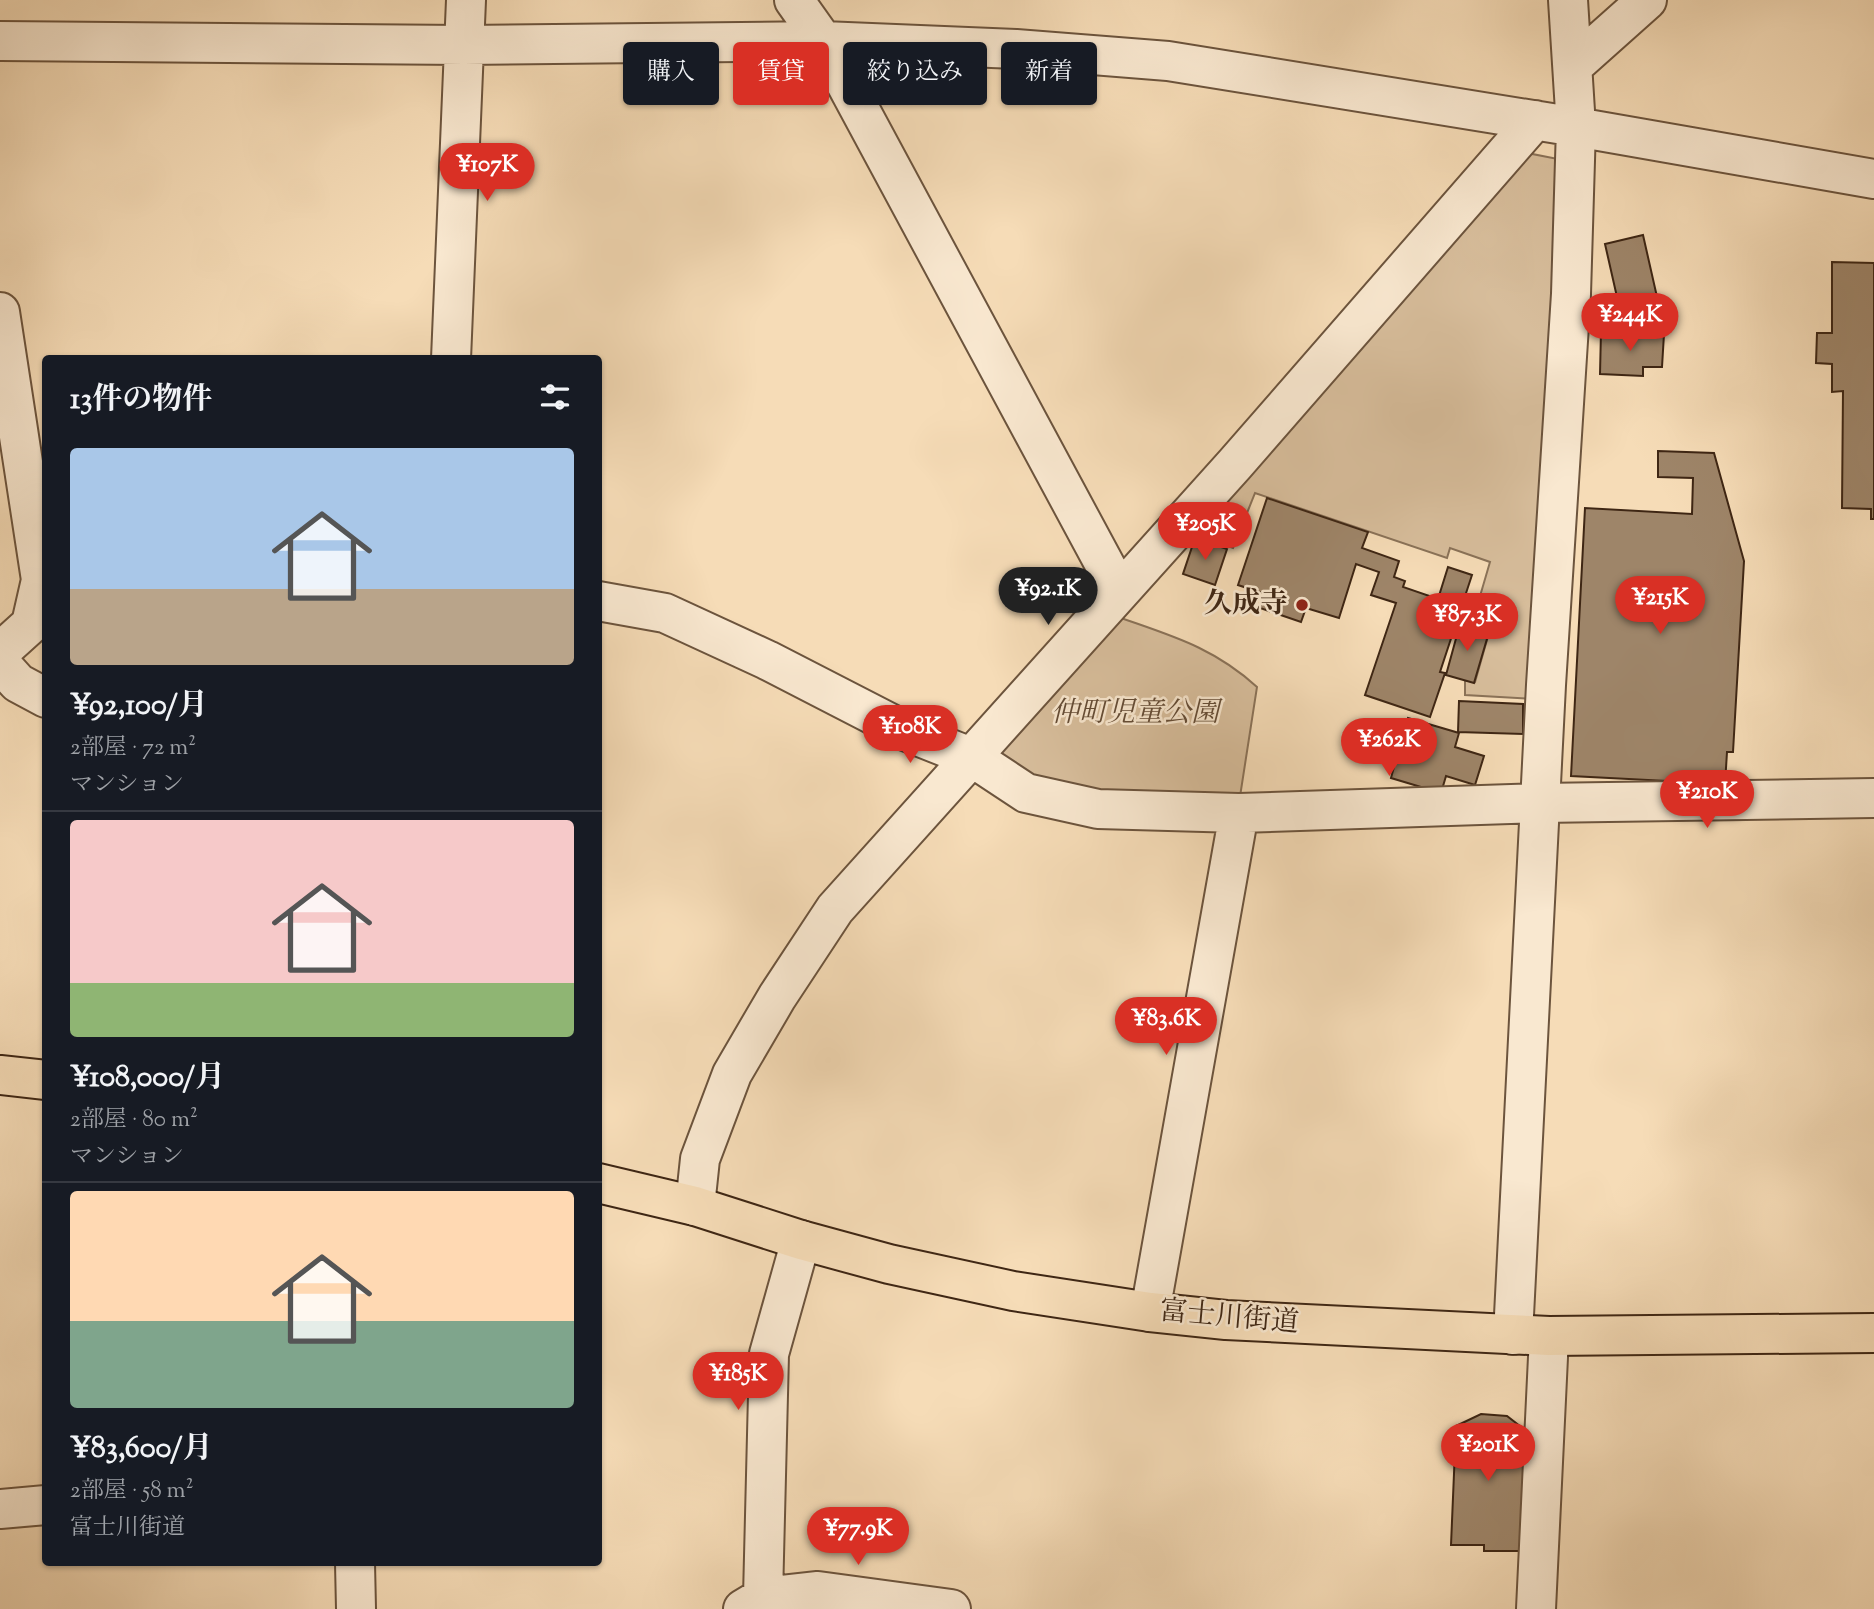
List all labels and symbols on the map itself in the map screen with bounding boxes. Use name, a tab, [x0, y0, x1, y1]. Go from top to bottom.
pin: ¥107K	[438, 144, 536, 203]
pin: ¥244K	[1581, 294, 1679, 353]
pin: ¥205K	[1156, 503, 1254, 562]
pin: ¥92.1K	[991, 568, 1105, 627]
pin: ¥215K	[1611, 576, 1709, 636]
place label: 久成寺	[1204, 585, 1288, 625]
pin: ¥87.3K	[1410, 594, 1524, 653]
marker: 久成寺	[1294, 597, 1310, 613]
park label: 仲町児童公園	[1051, 694, 1223, 734]
pin: ¥108K	[861, 706, 959, 765]
pin: ¥262K	[1340, 718, 1438, 778]
pin: ¥210K	[1658, 770, 1756, 830]
pin: ¥83.6K	[1109, 998, 1223, 1057]
street label: 富士川街道	[1158, 1292, 1300, 1344]
pin: ¥185K	[689, 1352, 787, 1412]
pin: ¥201K	[1439, 1424, 1537, 1483]
pin: ¥77.9K	[801, 1508, 915, 1567]

